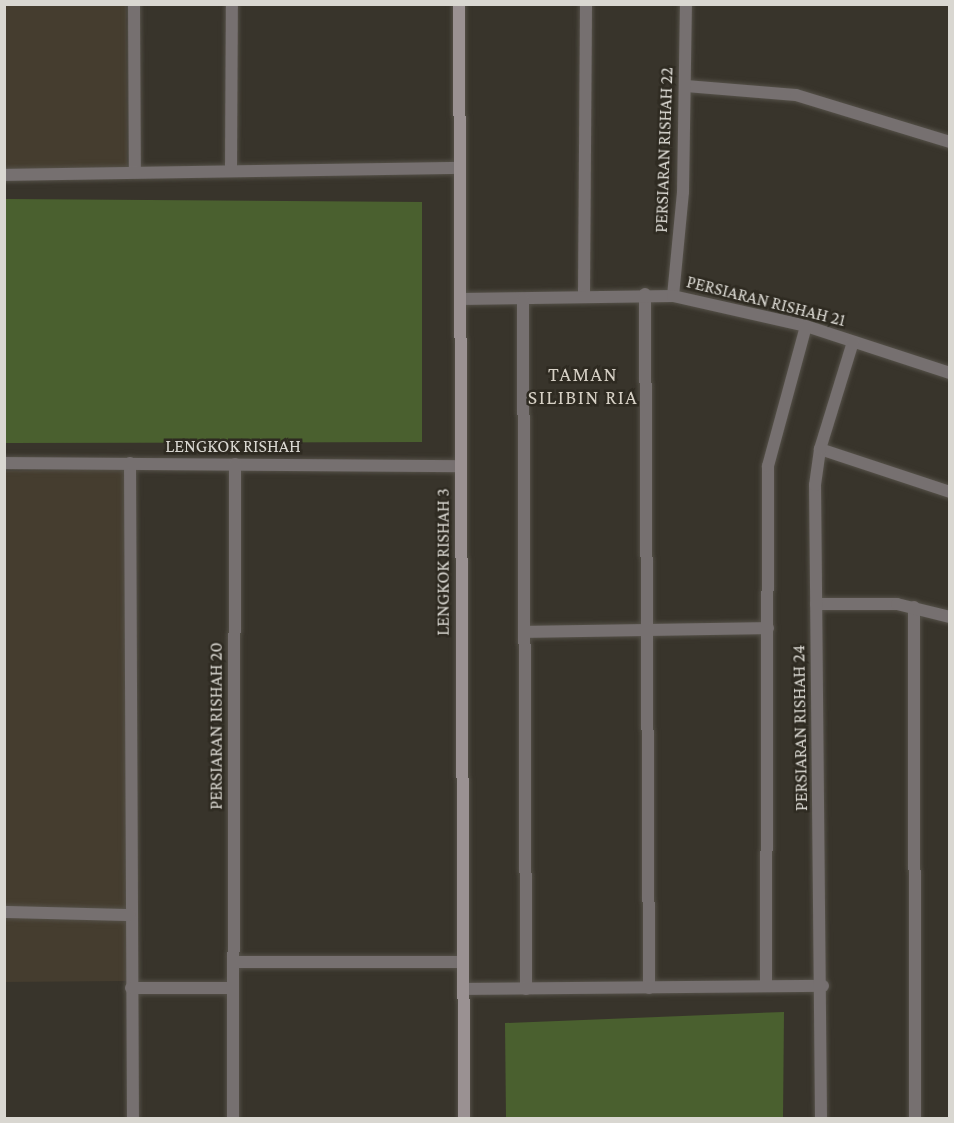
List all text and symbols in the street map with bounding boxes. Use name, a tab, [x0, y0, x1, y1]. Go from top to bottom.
street label: PERSIARAN RISHAH 22	[650, 67, 678, 233]
street label: PERSIARAN RISHAH 21	[684, 271, 848, 331]
district label: TAMAN SILIBIN RIA	[528, 362, 638, 409]
street label: LENGKOK RISHAH	[165, 435, 301, 457]
street label: LENGKOK RISHAH 3	[432, 488, 454, 636]
street label: PERSIARAN RISHAH 20	[205, 642, 227, 810]
street label: PERSIARAN RISHAH 24	[788, 645, 812, 811]

